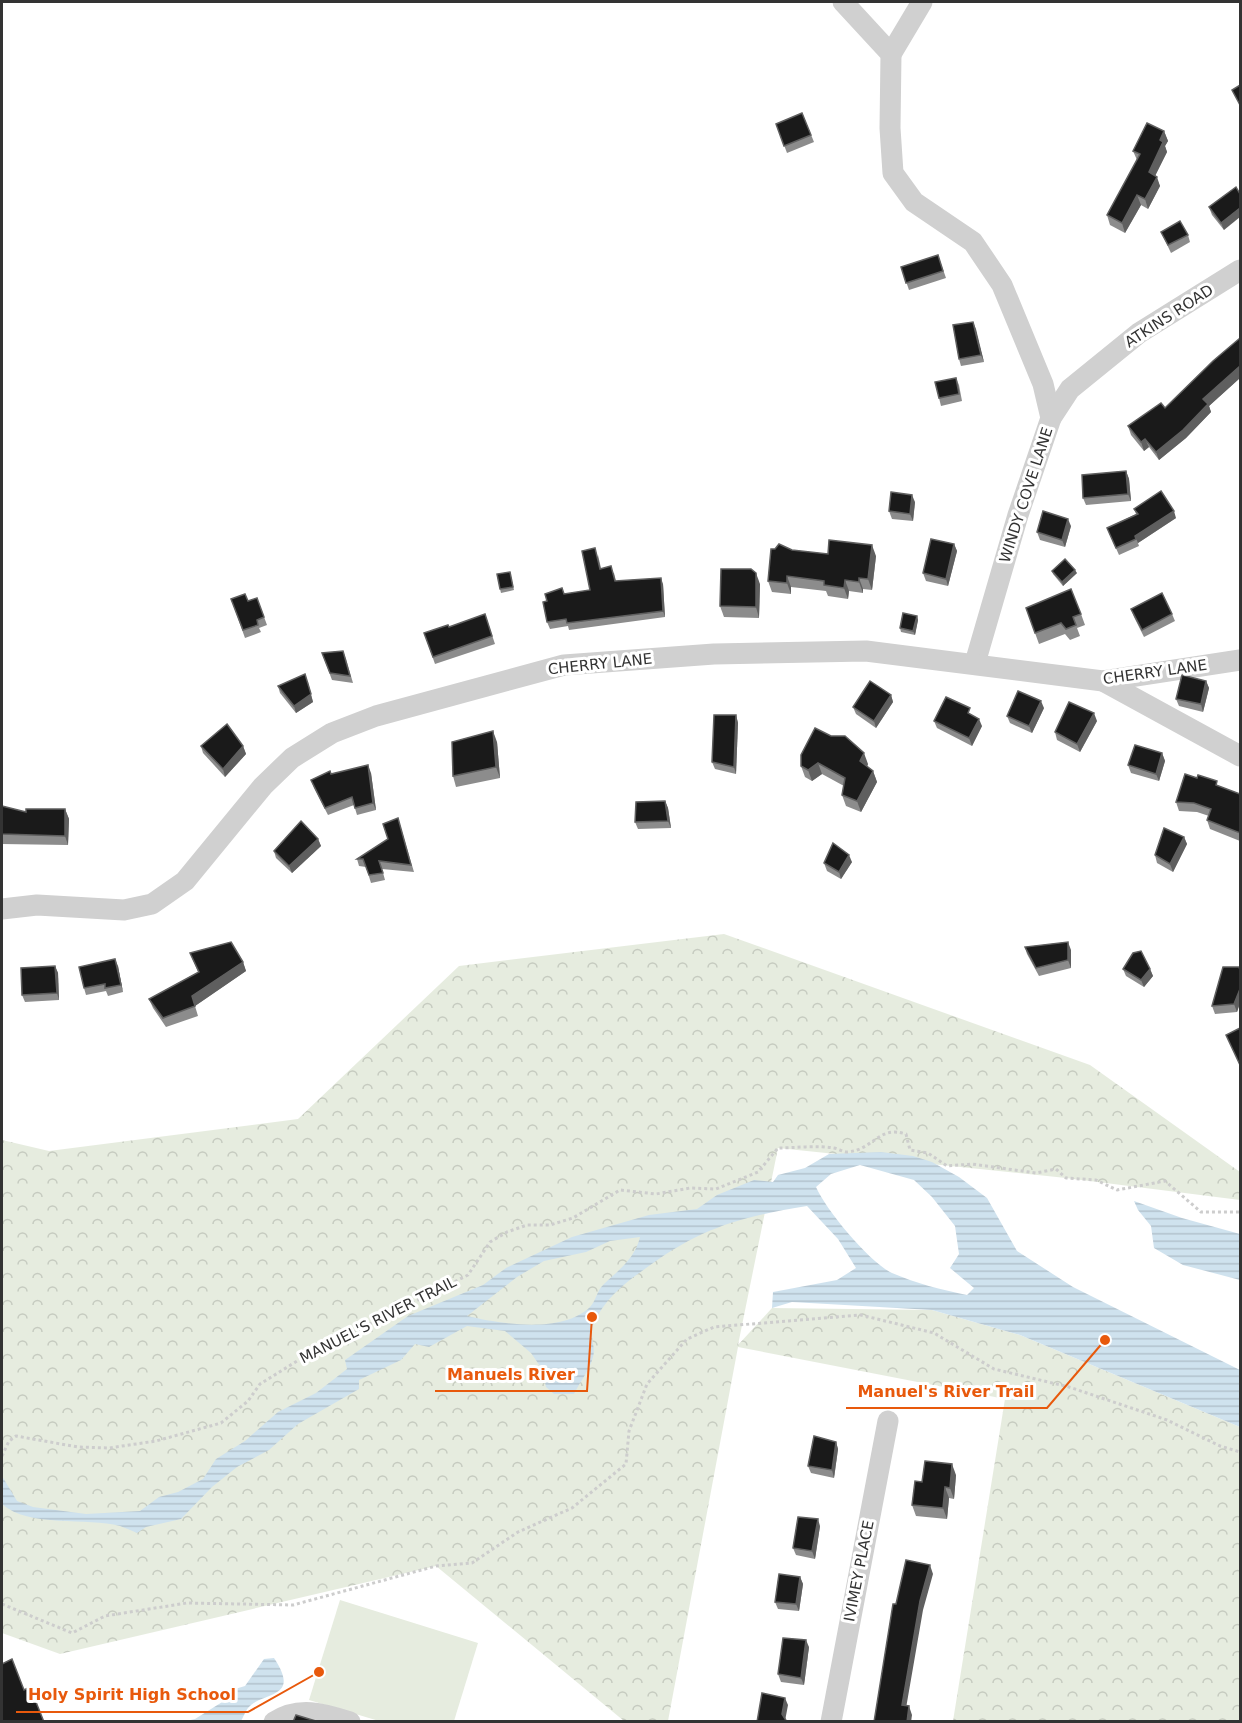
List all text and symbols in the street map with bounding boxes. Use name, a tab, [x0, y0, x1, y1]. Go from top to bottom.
street label: ATKINS ROAD	[1121, 281, 1217, 351]
street label: WINDY COVE LANE	[996, 425, 1056, 565]
street label: CHERRY LANE	[547, 650, 653, 678]
street label: CHERRY LANE	[1102, 656, 1208, 688]
street label: MANUEL'S RIVER TRAIL	[297, 1272, 460, 1367]
callout: Manuels River	[435, 1357, 587, 1391]
text: Manuels River	[447, 1365, 575, 1384]
callout: Manuel's River Trail	[846, 1374, 1047, 1408]
text: Manuel's River Trail	[857, 1382, 1035, 1401]
street label: IVIMEY PLACE	[840, 1519, 878, 1623]
callout: Holy Spirit High School	[16, 1678, 248, 1712]
text: Holy Spirit High School	[28, 1685, 236, 1704]

